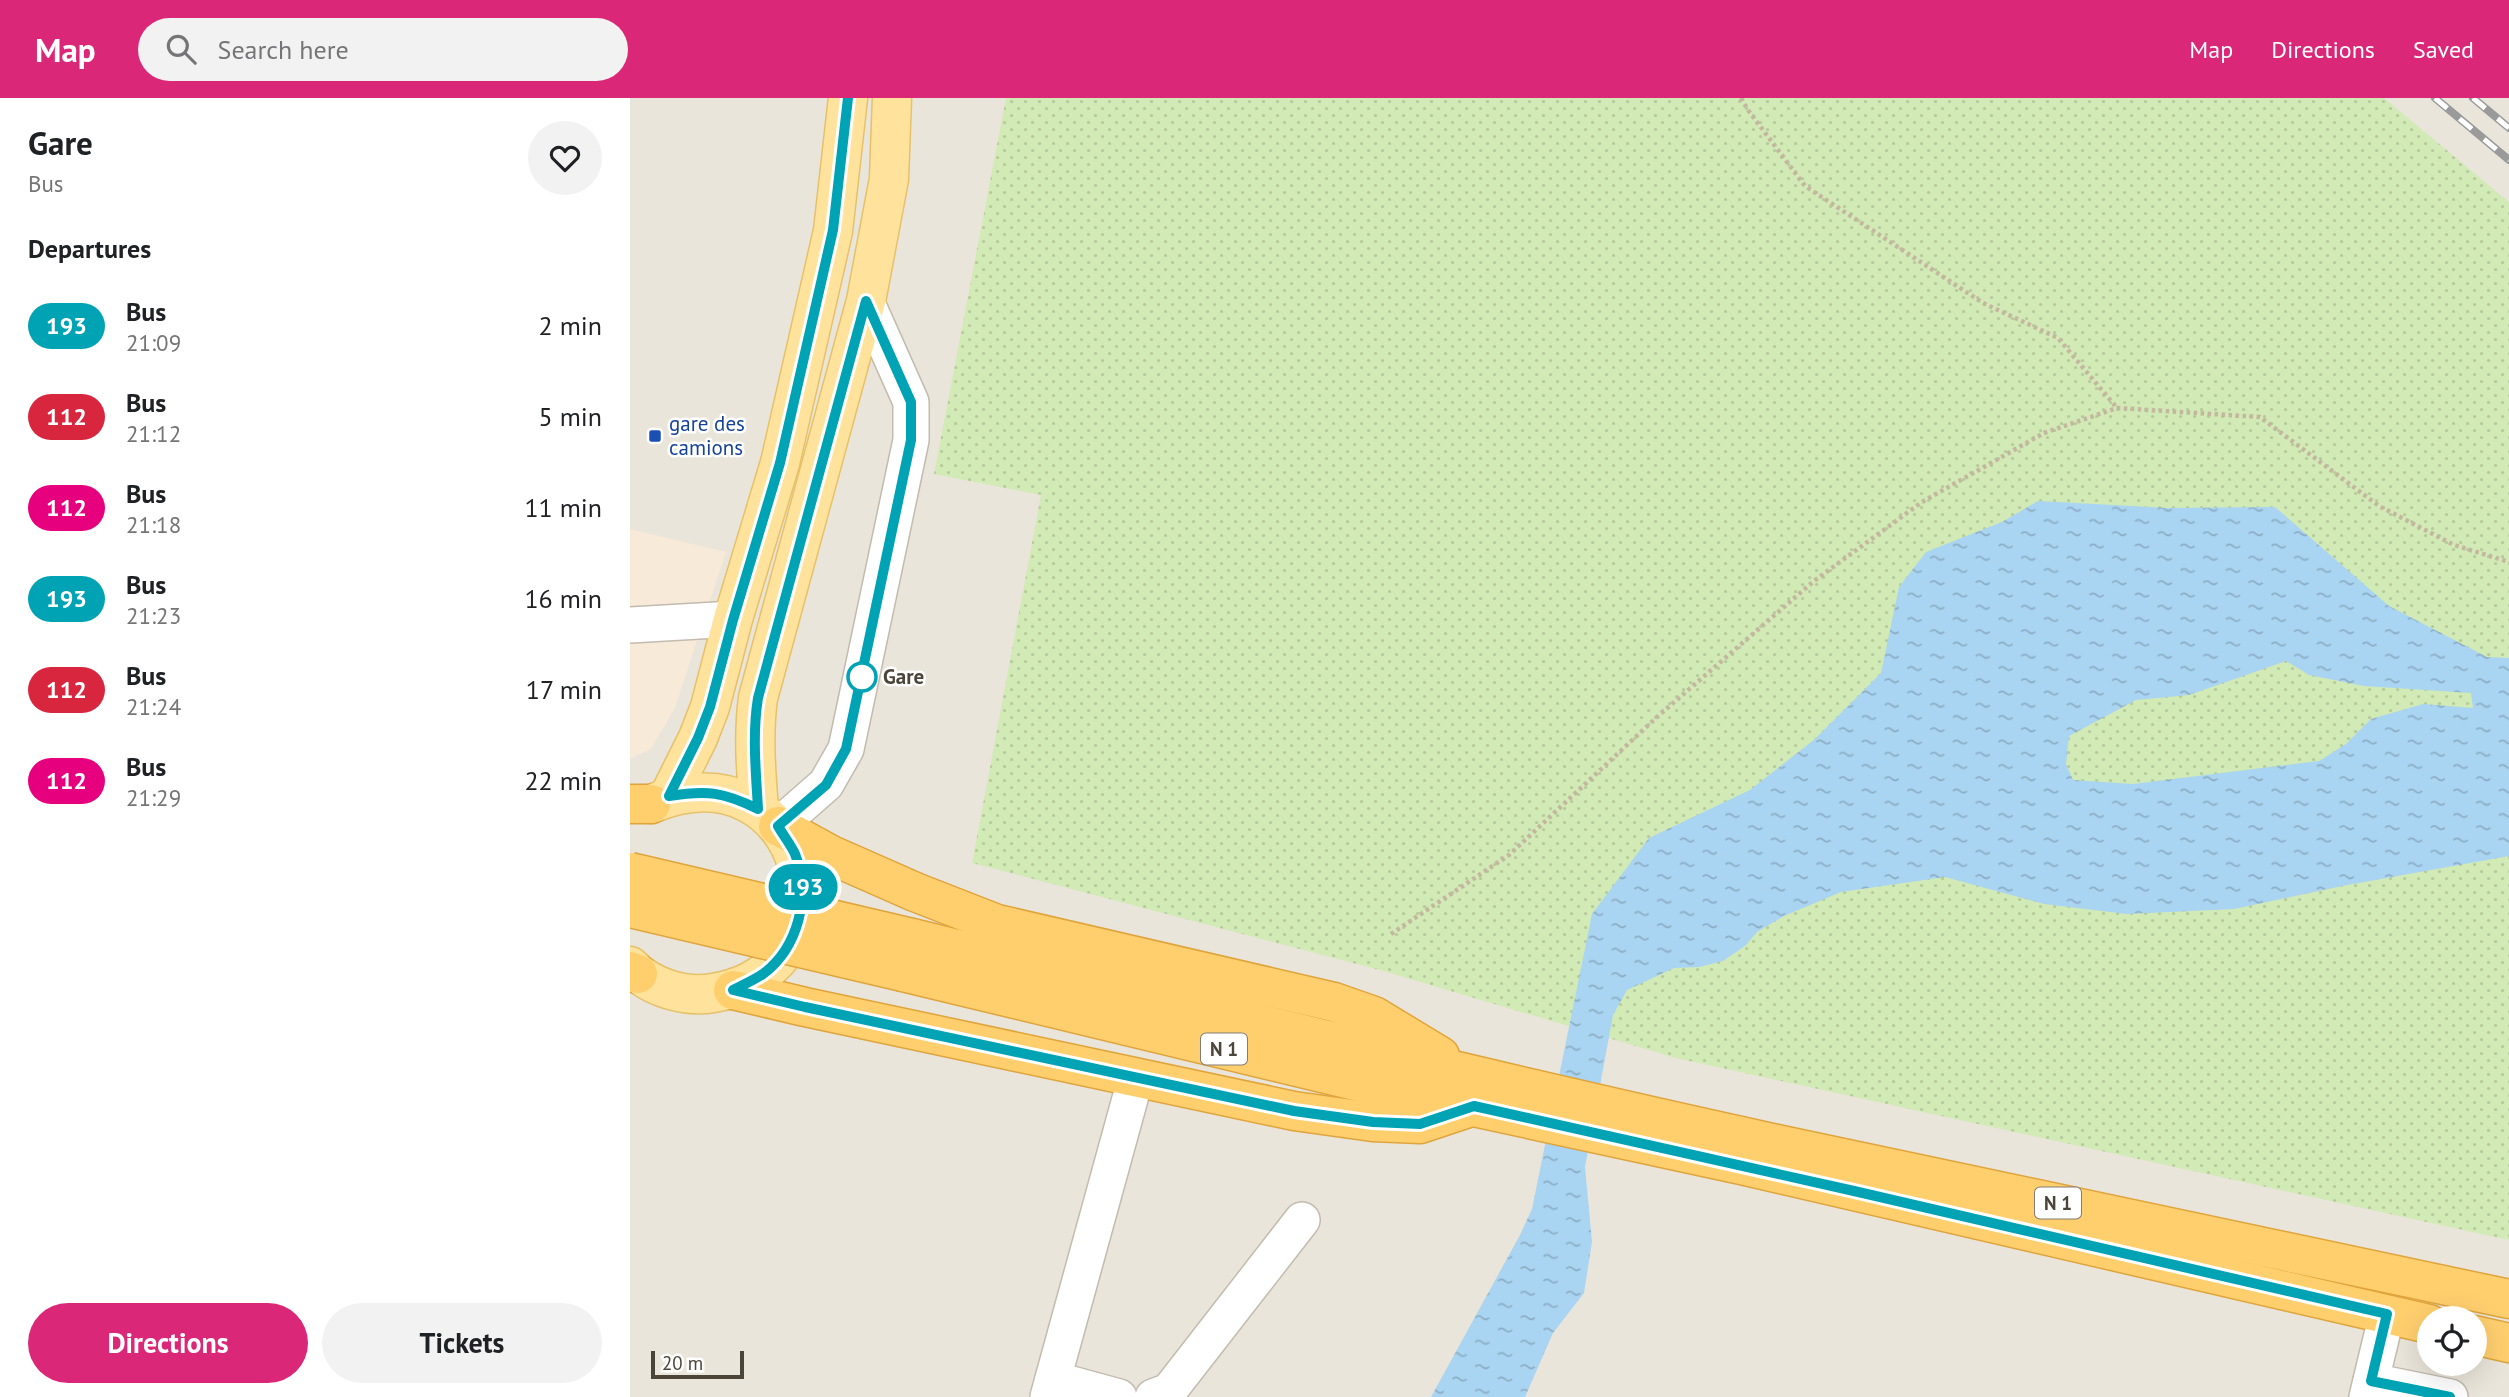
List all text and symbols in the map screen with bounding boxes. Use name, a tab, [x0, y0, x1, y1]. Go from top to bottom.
search box	[138, 18, 628, 81]
text: Map	[35, 28, 96, 71]
icon: search	[162, 30, 200, 68]
text: Search here	[218, 33, 349, 66]
text: Map	[2189, 34, 2233, 65]
text: Directions	[2271, 34, 2375, 65]
text: Saved	[2413, 34, 2474, 65]
text: Gare	[28, 121, 93, 164]
button: heart	[528, 121, 602, 195]
text: Bus	[28, 169, 64, 198]
text: Departures	[28, 232, 151, 265]
text: Bus	[126, 295, 166, 328]
text: 2 min	[539, 309, 602, 342]
text: 193	[46, 310, 87, 341]
text: 21:09	[126, 328, 181, 357]
text: Bus	[126, 386, 166, 419]
text: 5 min	[539, 400, 602, 433]
text: 112	[46, 401, 87, 432]
place label: gare des camions	[669, 410, 745, 461]
text: 21:12	[126, 419, 181, 448]
marker: gare des camions	[647, 428, 663, 444]
text: Bus	[126, 477, 166, 510]
text: 11 min	[524, 491, 602, 524]
text: 112	[46, 492, 87, 523]
text: 21:18	[126, 510, 181, 539]
text: Bus	[126, 568, 166, 601]
text: 16 min	[524, 582, 602, 615]
text: 193	[46, 583, 87, 614]
text: 21:23	[126, 601, 181, 630]
text: Bus	[126, 659, 166, 692]
marker: Gare	[847, 662, 877, 692]
place label: Gare	[883, 663, 924, 690]
text: 17 min	[526, 673, 602, 706]
text: 112	[46, 674, 87, 705]
text: 21:24	[126, 692, 181, 721]
text: Bus	[126, 750, 166, 783]
text: 22 min	[524, 764, 602, 797]
text: 112	[46, 765, 87, 796]
text: 21:29	[126, 783, 181, 812]
line badge: 193	[763, 864, 843, 910]
text: 193	[783, 871, 823, 902]
road number: N 1	[1201, 1034, 1247, 1065]
road number: N 1	[2035, 1188, 2081, 1218]
button: Directions	[28, 1303, 308, 1383]
button: Tickets	[322, 1303, 602, 1383]
map controls	[2417, 1306, 2487, 1376]
button: locate	[2417, 1306, 2487, 1376]
scale bar	[651, 1348, 744, 1380]
text: 20 m	[662, 1351, 703, 1375]

